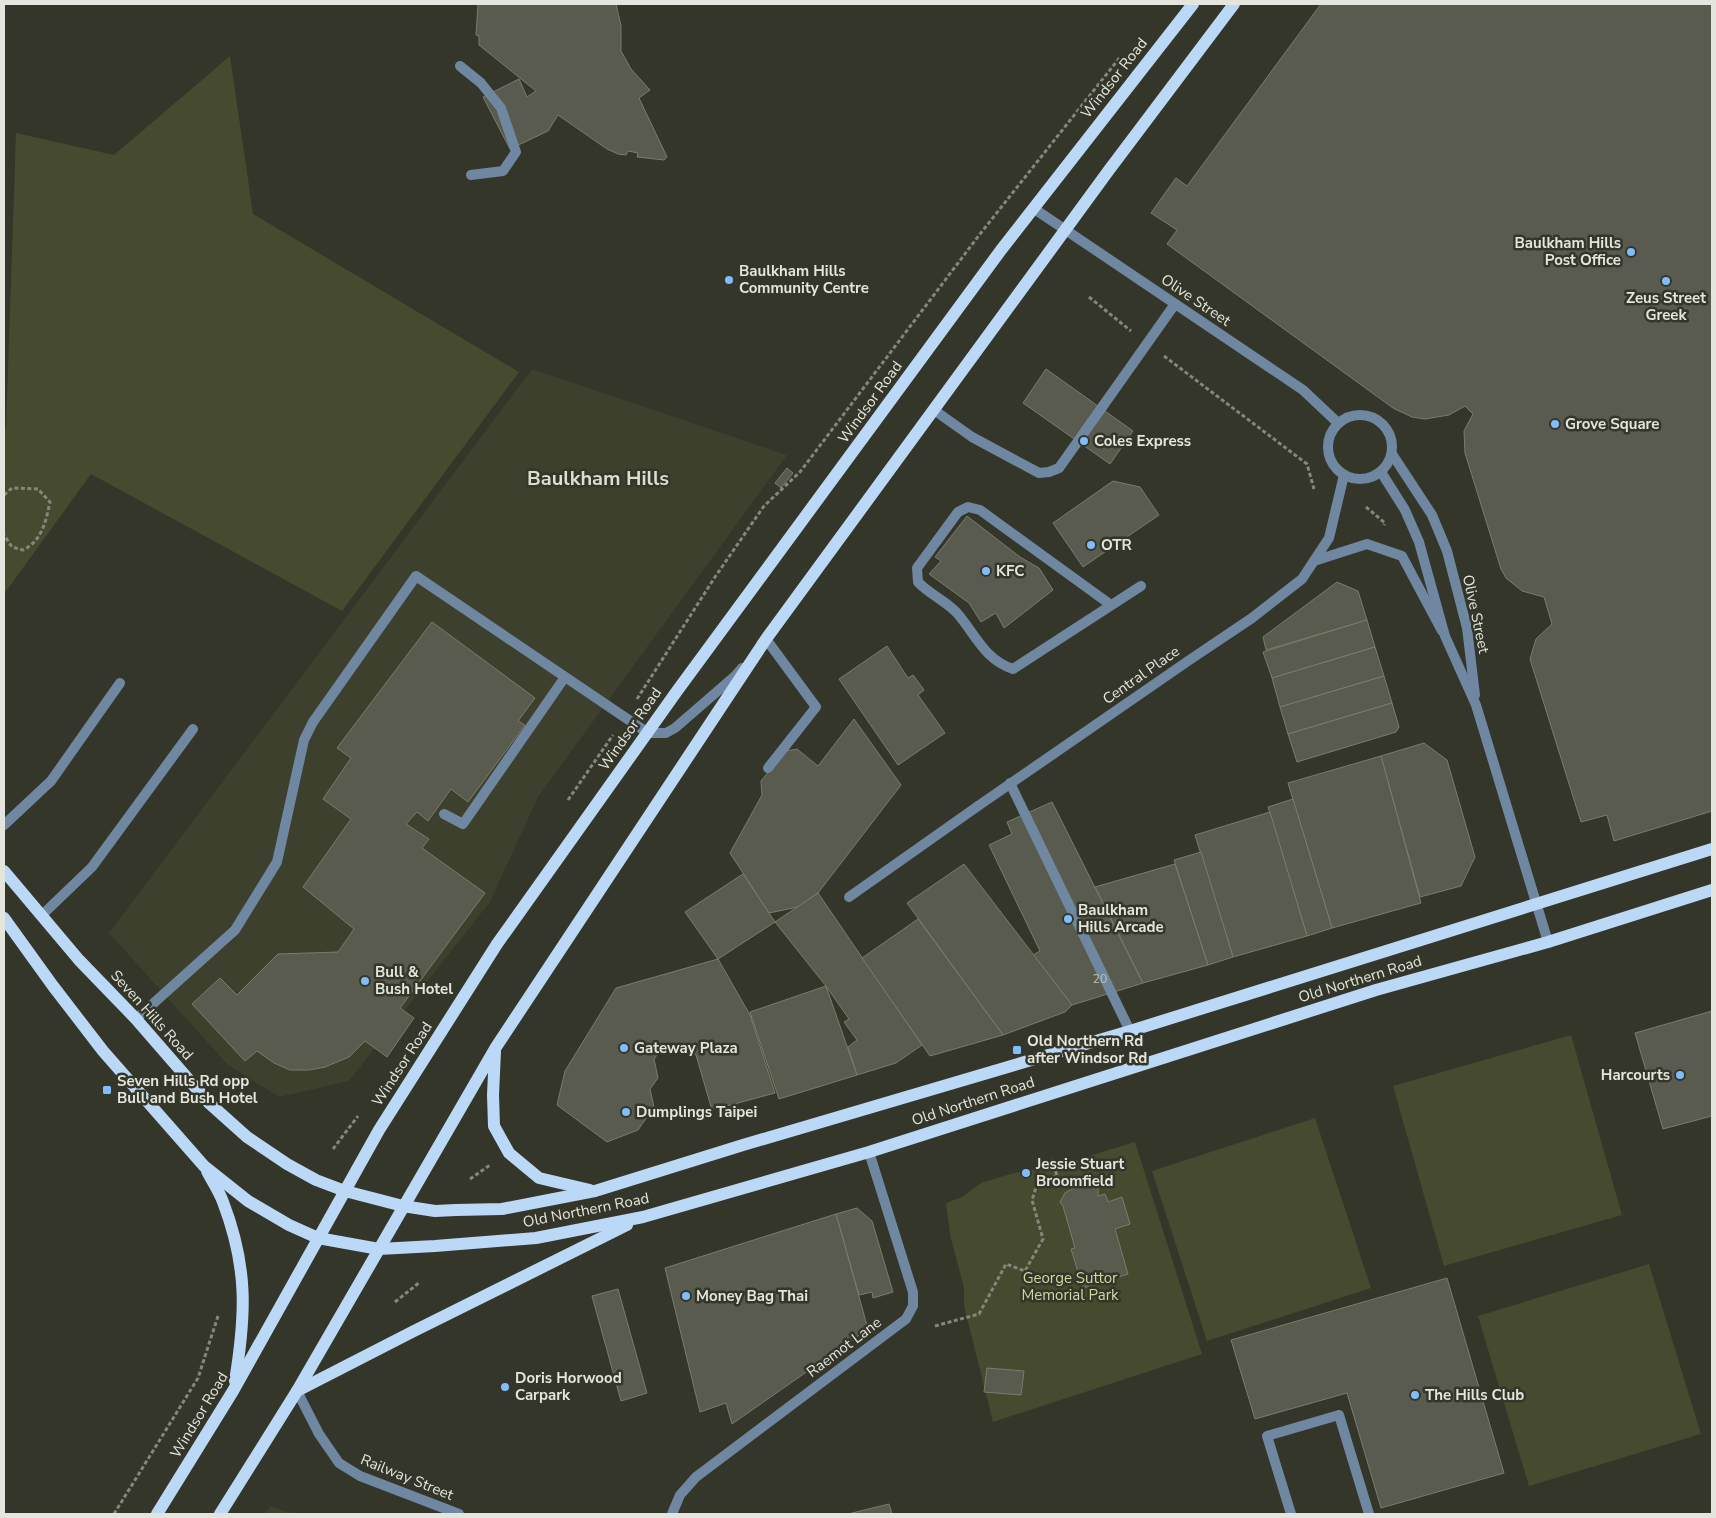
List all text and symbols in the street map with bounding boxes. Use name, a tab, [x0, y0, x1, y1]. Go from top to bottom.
street label: Windsor Road	[1076, 34, 1152, 122]
place label: Baulkham Hills Post Office	[1515, 233, 1621, 270]
marker: Baulkham Hills Post Office	[1625, 246, 1637, 258]
place label: Baulkham Hills Community Centre	[739, 261, 869, 298]
street label: Olive Street	[1157, 269, 1235, 331]
marker: Baulkham Hills Community Centre	[723, 274, 735, 286]
marker: Zeus Street Greek	[1660, 275, 1672, 287]
place label: Zeus Street Greek	[1626, 288, 1706, 325]
street label: Windsor Road	[833, 357, 907, 447]
place label: Grove Square	[1565, 414, 1659, 434]
marker: Grove Square	[1549, 418, 1561, 430]
place label: Coles Express	[1094, 431, 1191, 451]
marker: Coles Express	[1078, 435, 1090, 447]
district label: Baulkham Hills	[527, 465, 669, 492]
place label: OTR	[1101, 535, 1132, 555]
marker: OTR	[1085, 539, 1097, 551]
place label: KFC	[996, 561, 1024, 581]
marker: KFC	[980, 565, 992, 577]
street label: Olive Street	[1458, 573, 1494, 656]
street label: Central Place	[1099, 641, 1183, 709]
street label: Windsor Road	[594, 684, 666, 774]
place label: Baulkham Hills Arcade	[1078, 900, 1164, 937]
marker: Baulkham Hills Arcade	[1062, 913, 1074, 925]
street label: Old Northern Road	[1296, 951, 1424, 1007]
place label: Bull & Bush Hotel	[375, 962, 453, 999]
street label: Seven Hills Road	[106, 966, 198, 1064]
house number: 20	[1093, 971, 1107, 987]
marker: Bull & Bush Hotel	[359, 975, 371, 987]
street label: Windsor Road	[367, 1018, 437, 1110]
place label: Old Northern Rd after Windsor Rd	[1027, 1031, 1147, 1068]
place label: Gateway Plaza	[634, 1038, 738, 1058]
marker: Gateway Plaza	[618, 1042, 630, 1054]
marker: Old Northern Rd after Windsor Rd	[1011, 1044, 1023, 1056]
place label: Harcourts	[1601, 1065, 1670, 1085]
marker: Harcourts	[1674, 1069, 1686, 1081]
place label: Seven Hills Rd opp Bull and Bush Hotel	[117, 1071, 258, 1108]
street label: Old Northern Road	[909, 1072, 1037, 1130]
marker: Seven Hills Rd opp Bull and Bush Hotel	[101, 1084, 113, 1096]
place label: Dumplings Taipei	[636, 1102, 757, 1122]
marker: Dumplings Taipei	[620, 1106, 632, 1118]
place label: Jessie Stuart Broomfield	[1035, 1154, 1124, 1191]
marker: Jessie Stuart Broomfield	[1020, 1167, 1032, 1179]
street label: Old Northern Road	[521, 1188, 651, 1232]
park label: George Suttor Memorial Park	[1021, 1268, 1119, 1305]
place label: Money Bag Thai	[696, 1286, 808, 1306]
marker: Money Bag Thai	[680, 1290, 692, 1302]
street label: Raemot Lane	[803, 1312, 885, 1382]
street label: Windsor Road	[165, 1368, 233, 1462]
place label: Doris Horwood Carpark	[515, 1368, 622, 1405]
marker: Doris Horwood Carpark	[499, 1381, 511, 1393]
place label: The Hills Club	[1425, 1385, 1524, 1405]
marker: The Hills Club	[1409, 1389, 1421, 1401]
street label: Railway Street	[358, 1449, 457, 1505]

